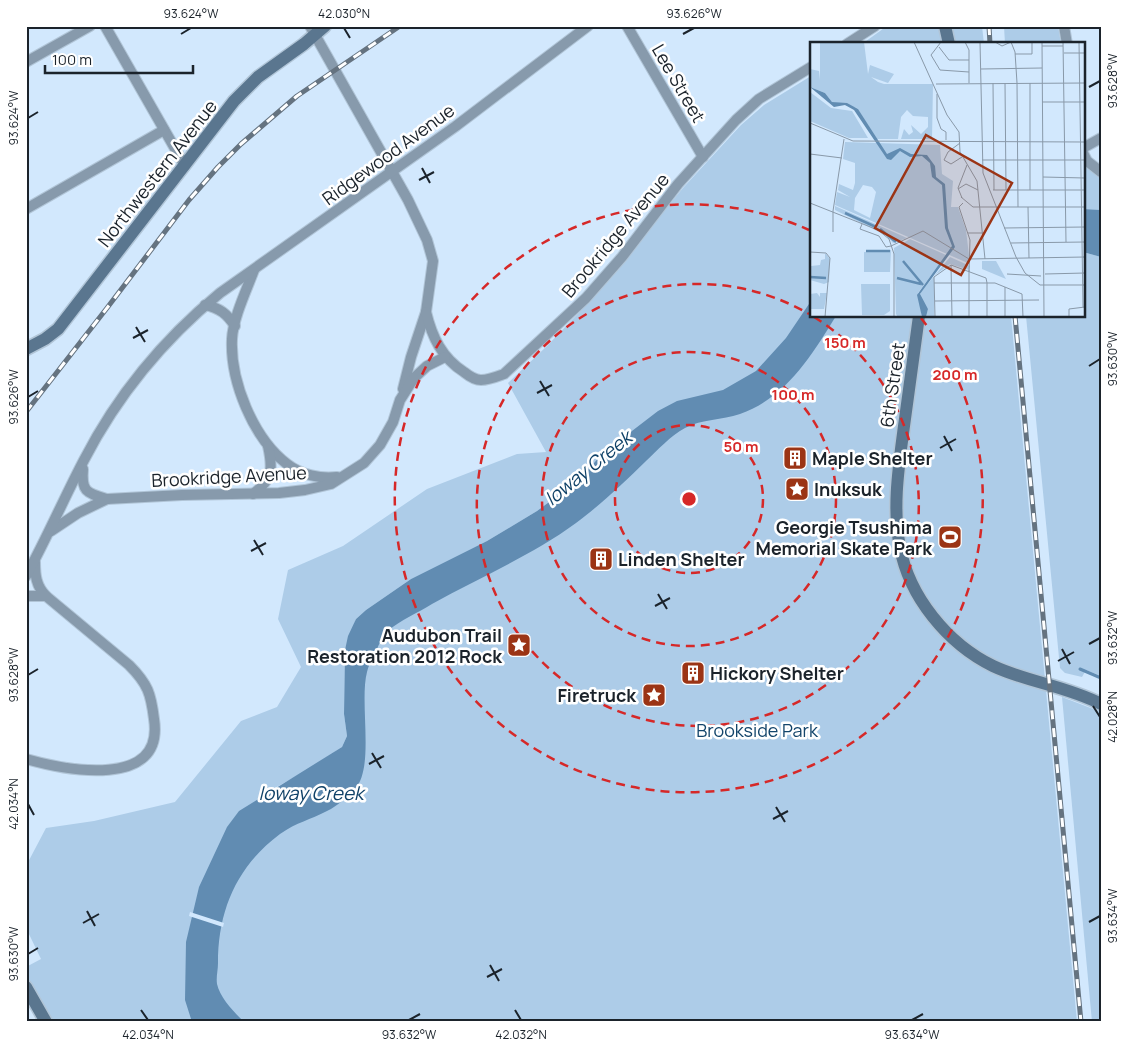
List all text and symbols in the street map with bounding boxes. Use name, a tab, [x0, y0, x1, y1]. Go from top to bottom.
text: 93.624°W	[164, 5, 219, 22]
text: 42.030°N	[318, 5, 370, 22]
text: 93.626°W	[666, 5, 723, 22]
street label: Lee Street	[647, 39, 711, 127]
scale bar	[45, 42, 192, 74]
inset map	[810, 42, 1084, 318]
text: 100 m	[52, 49, 92, 70]
text: 93.628°W	[1104, 53, 1121, 109]
text: 93.624°W	[5, 90, 22, 145]
street label: Northwestern Avenue	[92, 94, 222, 252]
street label: Ridgewood Avenue	[317, 98, 459, 210]
street label: Brookridge Avenue	[556, 168, 674, 302]
text: 93.630°W	[1104, 331, 1121, 387]
text: 150 m	[824, 332, 866, 353]
street label: 6th Street	[874, 341, 910, 429]
text: 200 m	[932, 364, 978, 385]
text: 93.626°W	[5, 368, 22, 425]
text: 100 m	[772, 384, 814, 405]
water label: Ioway Creek	[539, 423, 639, 511]
text: 50 m	[723, 436, 759, 457]
building icon: Maple Shelter	[782, 445, 808, 471]
place label: Maple Shelter	[812, 446, 933, 470]
street label: Brookridge Avenue	[151, 460, 307, 492]
place icon: Inuksuk	[784, 476, 810, 502]
place label: Inuksuk	[814, 477, 883, 501]
centre of rings	[680, 490, 698, 508]
place label: Georgie Tsushima Memorial Skate Park	[756, 515, 933, 560]
sports icon: Georgie Tsushima Memorial Skate Park	[937, 524, 963, 550]
building icon: Linden Shelter	[588, 546, 614, 572]
place label: Linden Shelter	[618, 547, 745, 571]
text: 93.632°W	[1104, 610, 1121, 665]
place label: Audubon Trail Restoration 2012 Rock	[307, 623, 503, 668]
place icon: Audubon Trail Restoration 2012 Rock	[506, 632, 532, 658]
text: 93.628°W	[5, 647, 22, 703]
building icon: Hickory Shelter	[680, 660, 706, 686]
place label: Hickory Shelter	[710, 661, 844, 685]
place icon: Firetruck	[641, 682, 667, 708]
place label: Firetruck	[557, 683, 637, 707]
text: 42.028°N	[1104, 691, 1121, 743]
park label: Brookside Park	[696, 718, 819, 742]
text: 42.034°N	[5, 778, 22, 830]
water label: Ioway Creek	[258, 780, 366, 806]
text: 93.634°W	[1104, 888, 1121, 943]
text: 93.630°W	[5, 926, 22, 982]
text: 42.034°N	[122, 1026, 174, 1043]
text: 93.632°W	[382, 1026, 437, 1043]
text: 42.032°N	[495, 1026, 547, 1043]
text: 93.634°W	[885, 1026, 940, 1043]

